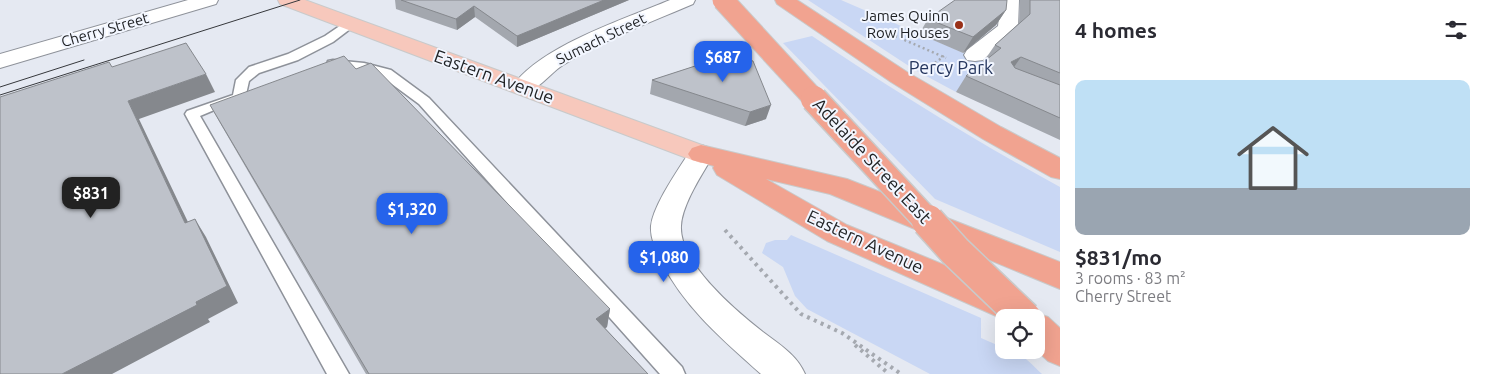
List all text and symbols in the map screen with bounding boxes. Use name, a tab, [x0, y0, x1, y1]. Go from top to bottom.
place label: James Quinn Row Houses	[862, 7, 949, 41]
street label: Cherry Street	[59, 9, 151, 50]
street label: Sumach Street	[553, 9, 649, 68]
icon: filters	[1442, 16, 1470, 44]
text: 4 homes	[1075, 18, 1157, 42]
marker: James Quinn Row Houses	[953, 19, 965, 31]
pin: $687	[693, 41, 753, 83]
street label: Eastern Avenue	[432, 45, 557, 107]
text: $687	[705, 48, 741, 66]
park label: Percy Park	[909, 57, 993, 77]
street label: Adelaide Street East	[810, 94, 936, 227]
icon: home	[1228, 113, 1318, 203]
pin: $831	[61, 176, 121, 219]
text: $831	[73, 184, 109, 202]
pin: $1,320	[371, 192, 453, 235]
text: $1,320	[387, 200, 437, 218]
street label: Eastern Avenue	[804, 205, 927, 277]
pin: $1,080	[623, 240, 705, 283]
text: $831/mo	[1075, 245, 1162, 269]
text: $1,080	[639, 248, 689, 266]
text: 3 rooms · 83 m²	[1075, 269, 1186, 287]
text: Cherry Street	[1075, 287, 1171, 305]
map controls	[995, 309, 1045, 359]
button: locate	[995, 309, 1045, 359]

